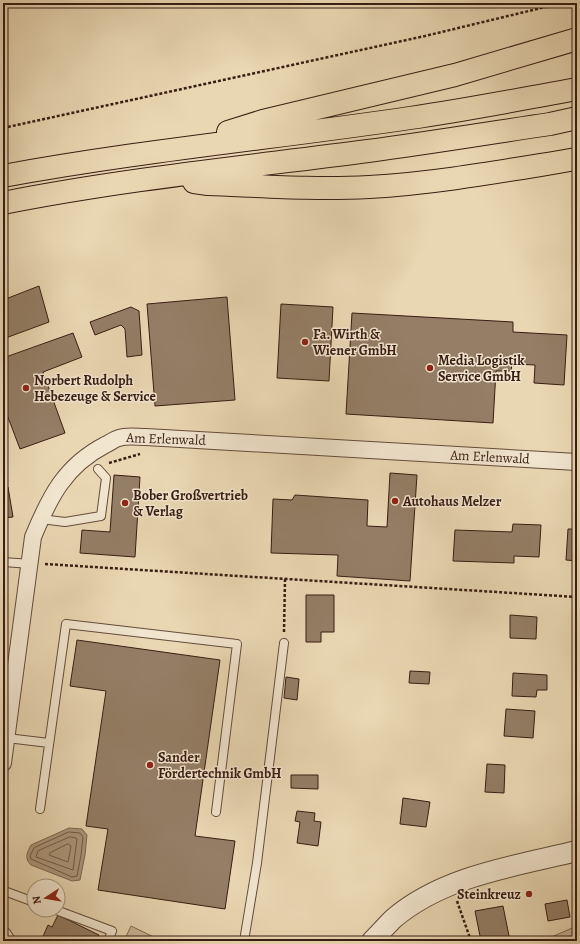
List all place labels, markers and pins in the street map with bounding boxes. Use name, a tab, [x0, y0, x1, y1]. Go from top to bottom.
place label: Fa. Wirth & Wiener GmbH	[312, 325, 397, 360]
marker: Fa. Wirth & Wiener GmbH	[300, 337, 310, 347]
place label: Media Logistik Service GmbH	[438, 351, 525, 386]
marker: Media Logistik Service GmbH	[425, 363, 435, 373]
place label: Norbert Rudolph Hebezeuge & Service	[34, 371, 156, 406]
marker: Norbert Rudolph Hebezeuge & Service	[21, 383, 31, 393]
place label: Bober Großvertrieb & Verlag	[133, 486, 248, 521]
place label: Autohaus Melzer	[402, 492, 502, 511]
marker: Autohaus Melzer	[390, 496, 400, 506]
marker: Bober Großvertrieb & Verlag	[120, 498, 130, 508]
place label: Sander Fördertechnik GmbH	[158, 748, 281, 783]
marker: Sander Fördertechnik GmbH	[145, 760, 155, 770]
place label: Steinkreuz	[457, 885, 522, 904]
marker: Steinkreuz	[524, 889, 534, 899]

